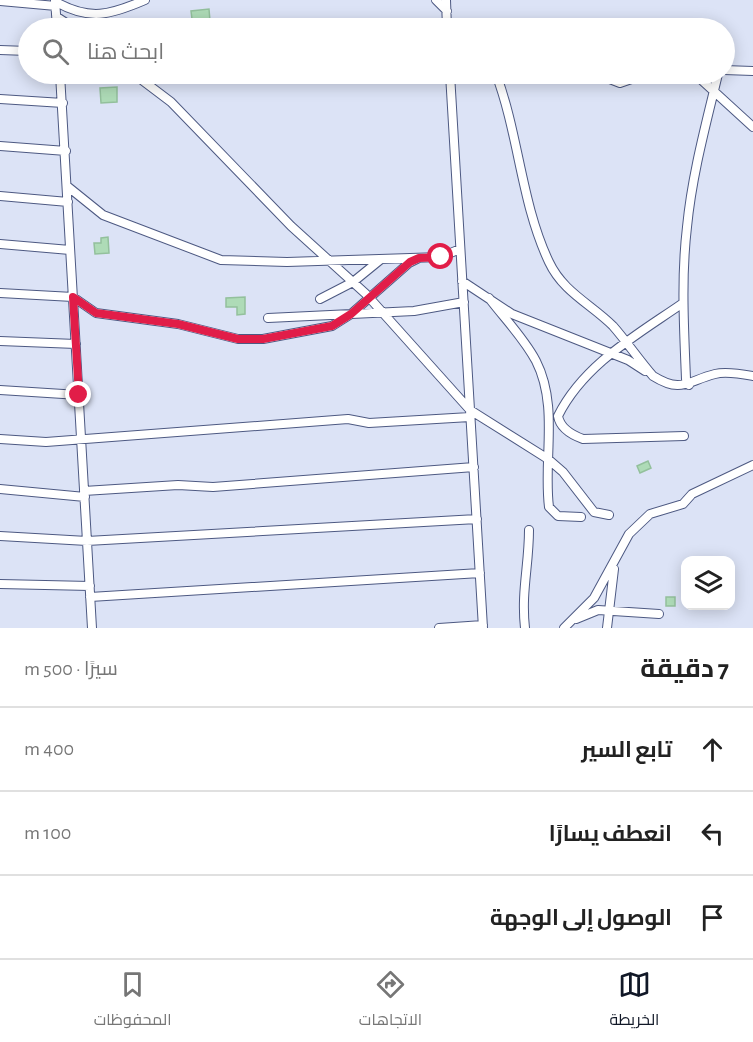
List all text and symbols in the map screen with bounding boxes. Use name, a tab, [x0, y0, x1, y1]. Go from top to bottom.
search box	[18, 18, 735, 84]
icon: search	[39, 35, 72, 68]
text: ابحث هنا	[87, 41, 164, 63]
route start	[427, 243, 453, 269]
route end	[65, 381, 91, 407]
map controls	[681, 556, 735, 610]
button: layers	[681, 556, 735, 610]
text: 7 دقيقة	[640, 656, 729, 682]
text: سيرًا · 500 m	[24, 659, 118, 679]
icon: ahead	[696, 733, 729, 766]
text: 400 m	[24, 739, 74, 759]
text: تابع السير	[581, 739, 672, 761]
icon: left	[696, 817, 729, 850]
text: 100 m	[24, 823, 71, 843]
text: انعطف يسارًا	[549, 823, 672, 845]
icon: arrive	[696, 901, 729, 934]
text: الوصول إلى الوجهة	[490, 907, 672, 929]
tab: المحفوظات	[94, 968, 172, 1034]
tab: الاتجاهات	[359, 968, 422, 1034]
tab: الخريطة	[609, 968, 659, 1034]

